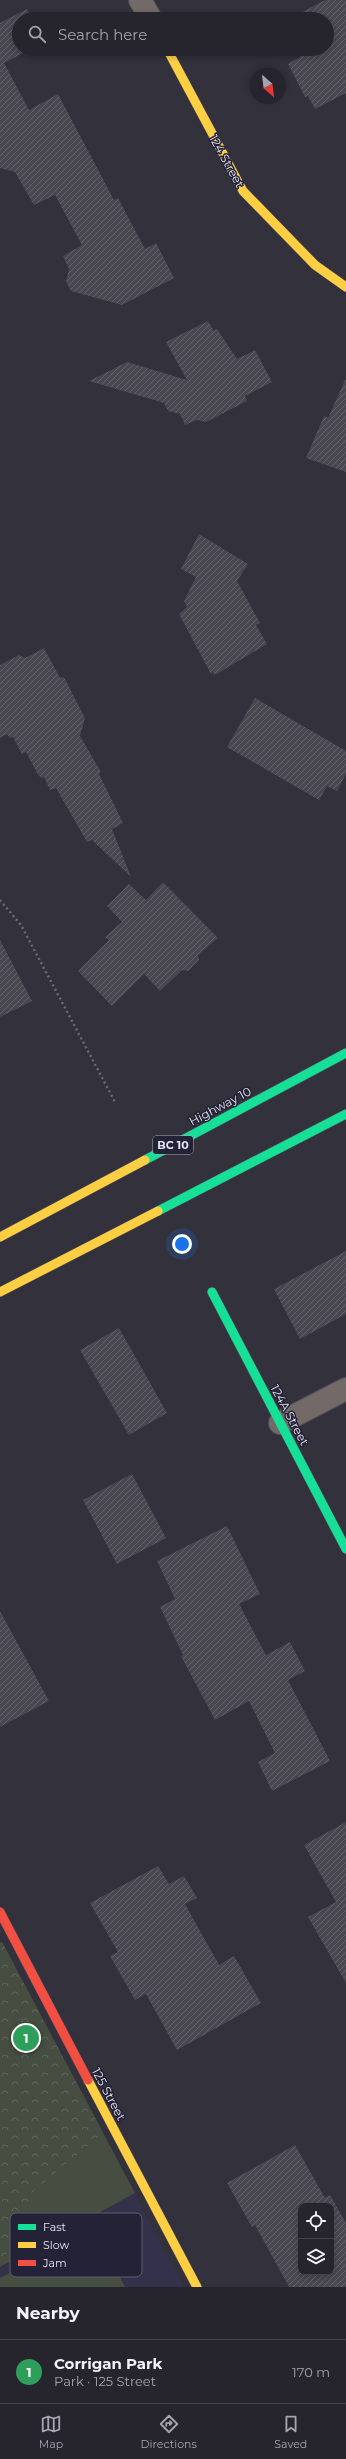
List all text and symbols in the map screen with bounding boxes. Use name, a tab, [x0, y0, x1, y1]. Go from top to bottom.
search box	[12, 12, 334, 56]
icon: search	[26, 23, 48, 45]
text: Search here	[58, 25, 147, 44]
north arrow	[250, 68, 286, 104]
street label: 124 Street	[206, 132, 248, 190]
street label: Highway 10	[186, 1083, 254, 1129]
road number: BC 10	[153, 1136, 193, 1154]
your location	[172, 1234, 192, 1254]
street label: 124A Street	[268, 1382, 312, 1448]
pin: 1	[13, 2023, 39, 2053]
street label: 125 Street	[89, 2065, 129, 2123]
map controls	[298, 2203, 334, 2275]
button: locate	[298, 2203, 334, 2239]
legend	[10, 2213, 142, 2277]
text: Fast	[43, 2220, 67, 2234]
text: Slow	[43, 2238, 69, 2252]
button: layers	[298, 2239, 334, 2275]
text: Jam	[42, 2256, 67, 2270]
text: Nearby	[16, 2303, 80, 2323]
text: Corrigan Park	[54, 2354, 162, 2373]
text: 1	[26, 2364, 32, 2380]
text: 170 m	[292, 2364, 330, 2380]
text: Park · 125 Street	[54, 2373, 156, 2389]
tab: Map	[39, 2413, 63, 2451]
tab: Directions	[141, 2413, 197, 2451]
tab: Saved	[274, 2413, 307, 2451]

